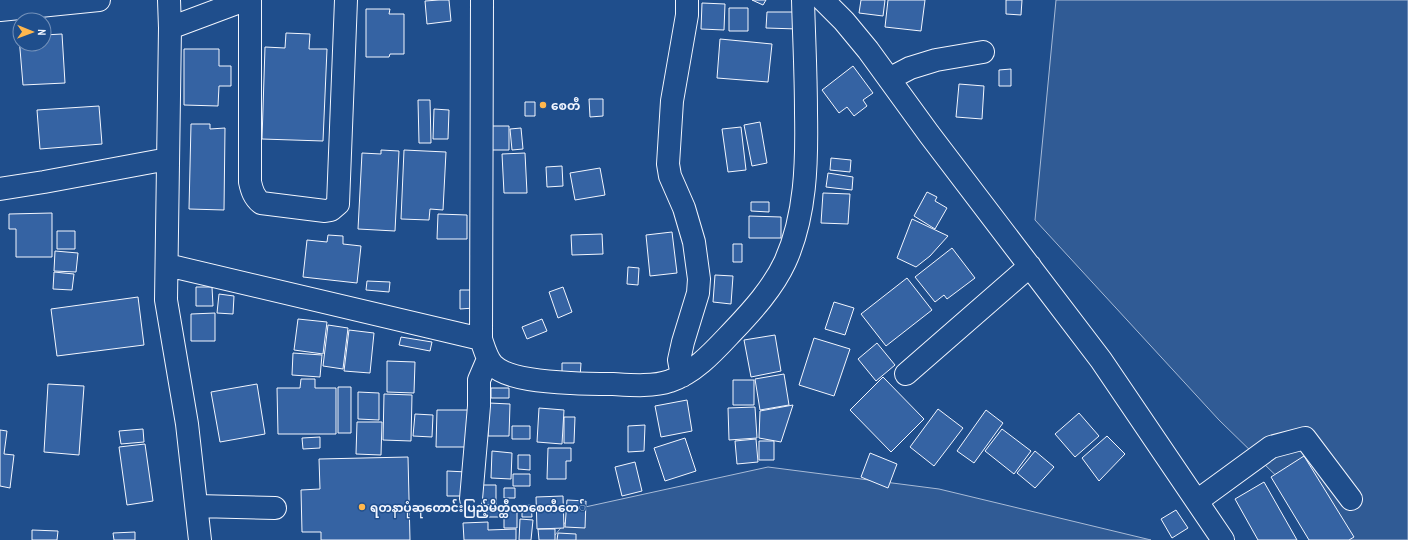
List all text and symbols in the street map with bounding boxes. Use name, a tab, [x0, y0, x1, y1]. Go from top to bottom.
north arrow	[12, 12, 52, 52]
text: N	[35, 29, 49, 35]
place label: စေတီ	[551, 97, 580, 113]
marker: စေတီ	[538, 100, 548, 110]
place label: ရတနာပုံဆုတောင်းပြည့်မိတ္ထီလာစေတီတေ်	[370, 498, 586, 519]
marker: ရတနာပုံဆုတောင်းပြည့်မိတ္ထီလာစေတီတေ်	[357, 502, 367, 512]

